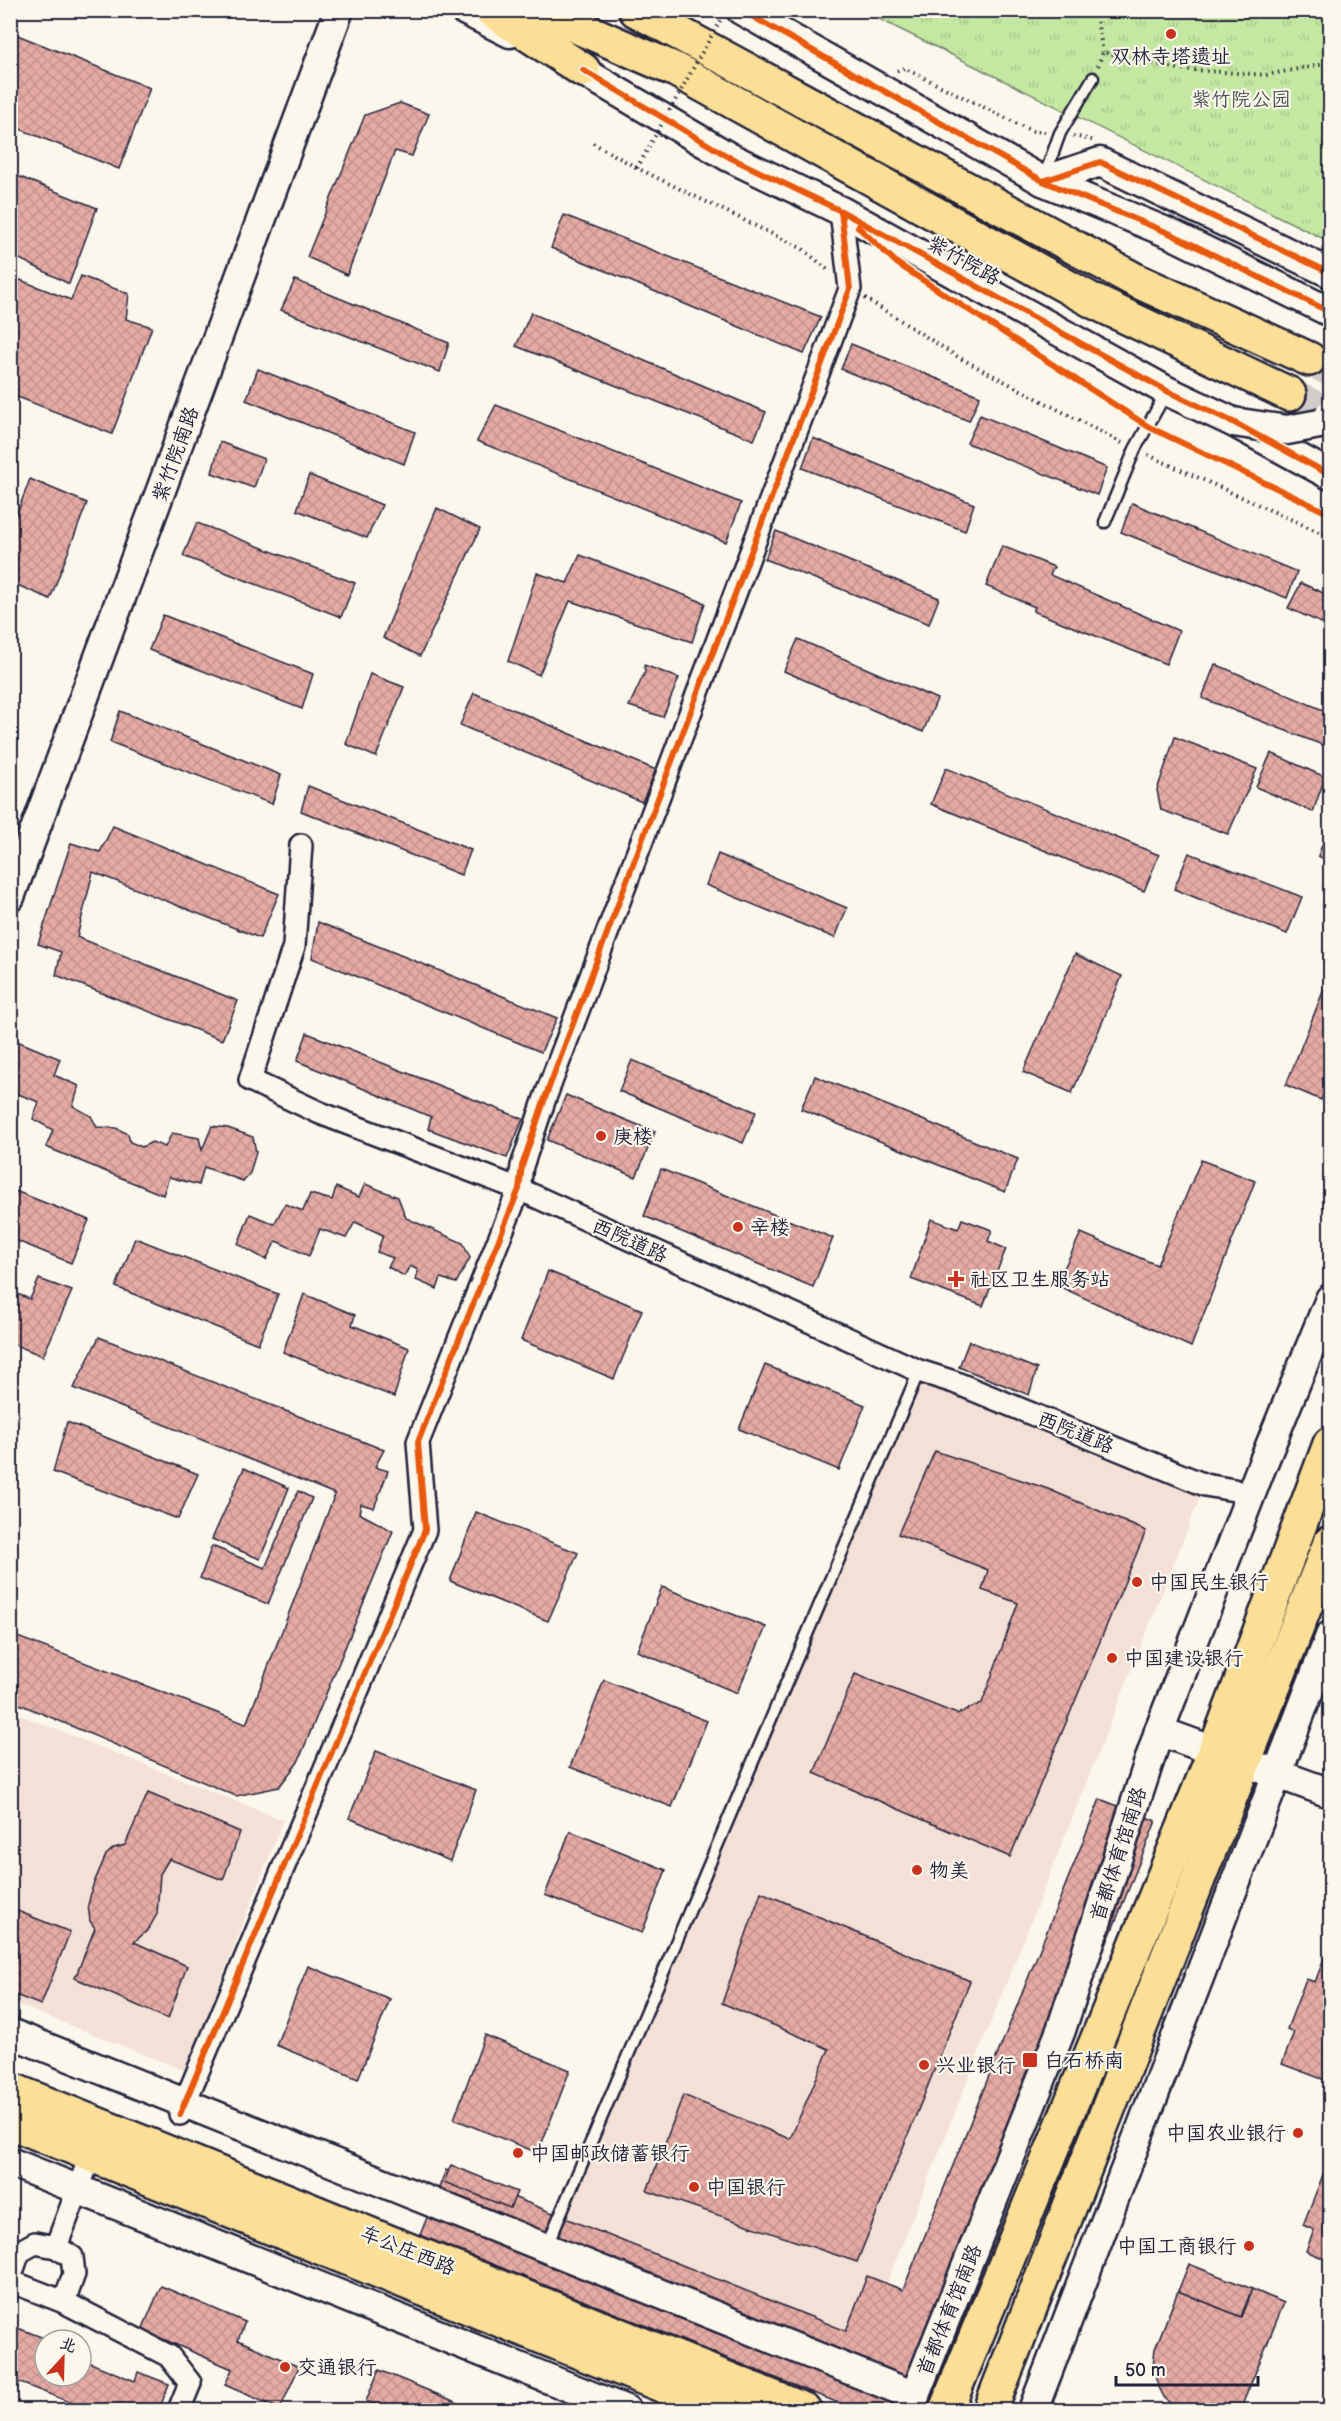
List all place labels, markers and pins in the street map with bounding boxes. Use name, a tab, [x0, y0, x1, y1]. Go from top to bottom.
marker: 双林寺塔遗址	[1164, 27, 1178, 41]
place label: 双林寺塔遗址	[1111, 45, 1231, 69]
place label: 庚楼	[613, 1125, 653, 1149]
marker: 庚楼	[594, 1129, 608, 1143]
place label: 辛楼	[750, 1216, 790, 1240]
marker: 辛楼	[731, 1220, 745, 1234]
place label: 社区卫生服务站	[970, 1268, 1110, 1292]
marker: 社区卫生服务站	[947, 1270, 965, 1288]
place label: 中国民生银行	[1149, 1571, 1269, 1595]
marker: 中国民生银行	[1130, 1575, 1144, 1589]
place label: 中国建设银行	[1124, 1647, 1244, 1671]
marker: 中国建设银行	[1105, 1651, 1119, 1665]
place label: 物美	[929, 1859, 969, 1883]
marker: 物美	[910, 1863, 924, 1877]
place label: 白石桥南	[1044, 2049, 1124, 2073]
marker: 白石桥南	[1021, 2051, 1039, 2069]
place label: 兴业银行	[936, 2054, 1016, 2078]
marker: 兴业银行	[917, 2058, 931, 2072]
place label: 中国农业银行	[1166, 2122, 1286, 2146]
marker: 中国农业银行	[1291, 2126, 1305, 2140]
place label: 中国邮政储蓄银行	[530, 2142, 690, 2166]
marker: 中国邮政储蓄银行	[511, 2146, 525, 2160]
place label: 中国银行	[706, 2176, 786, 2200]
marker: 中国银行	[687, 2180, 701, 2194]
place label: 中国工商银行	[1117, 2235, 1237, 2259]
marker: 中国工商银行	[1242, 2239, 1256, 2253]
place label: 交通银行	[297, 2356, 377, 2380]
marker: 交通银行	[278, 2360, 292, 2374]

